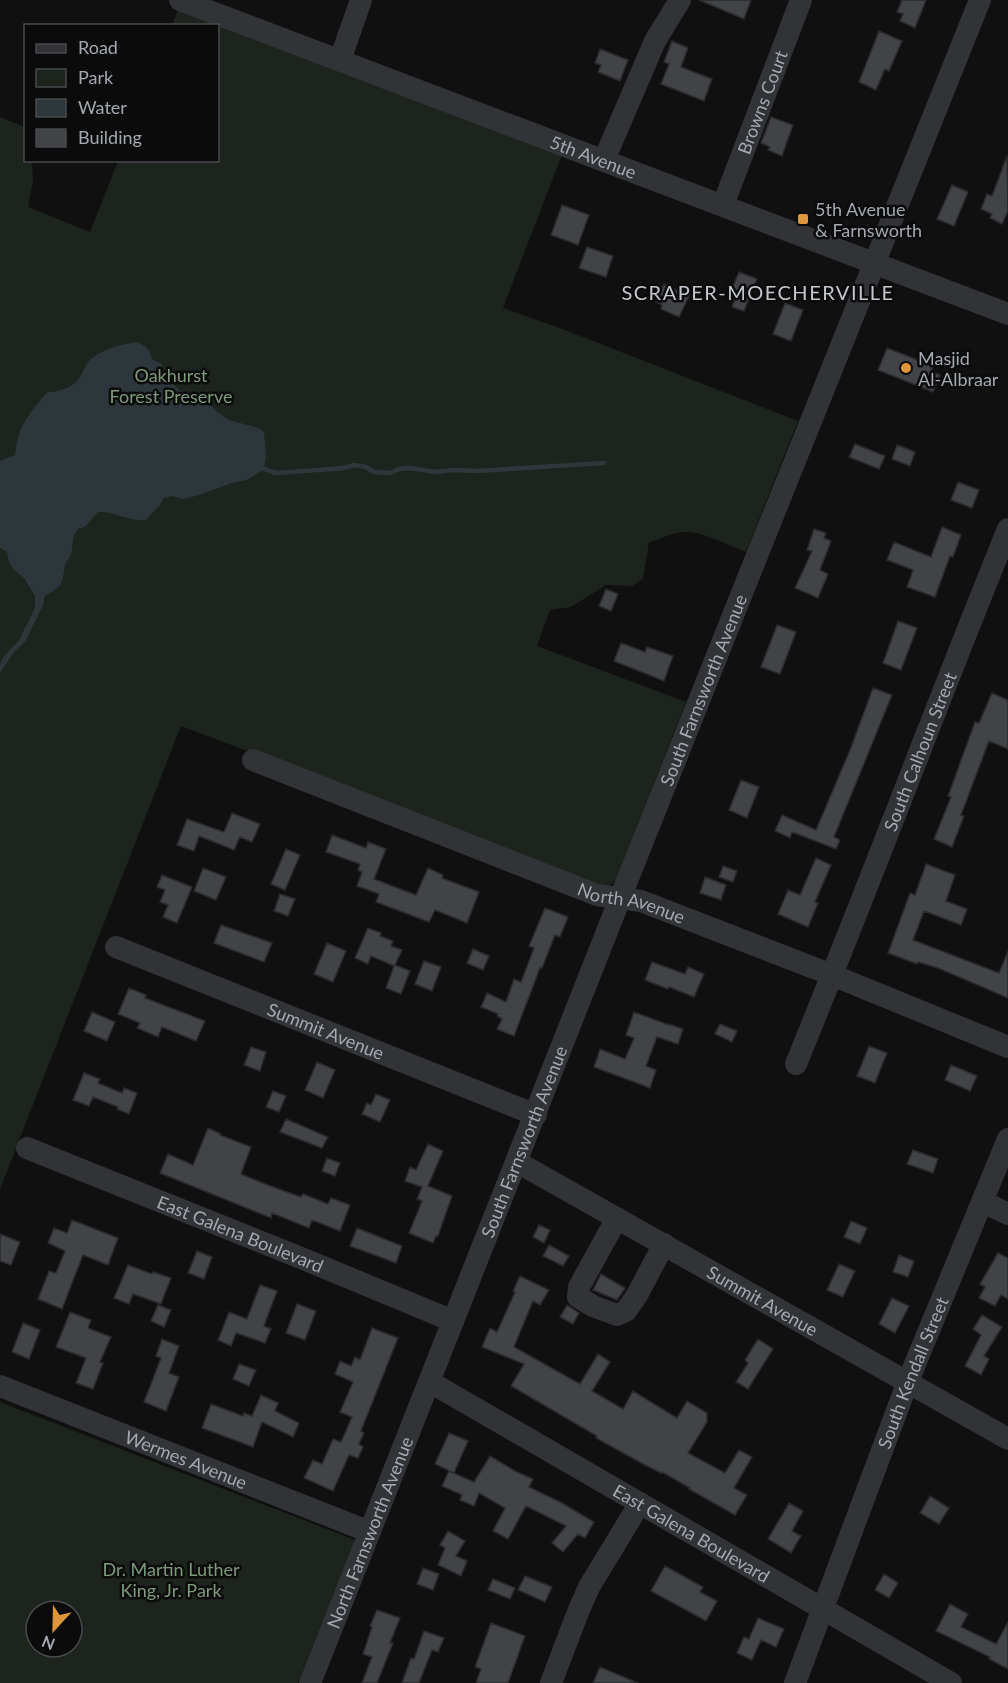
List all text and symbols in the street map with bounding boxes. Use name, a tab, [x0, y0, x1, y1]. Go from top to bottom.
legend	[24, 24, 219, 162]
text: Road	[78, 36, 118, 58]
street label: Browns Court	[732, 47, 792, 157]
text: Park	[78, 66, 114, 88]
text: Water	[78, 96, 127, 118]
text: Building	[78, 126, 142, 148]
street label: 5th Avenue	[547, 130, 640, 183]
place label: 5th Avenue & Farnsworth	[815, 198, 922, 241]
marker: 5th Avenue & Farnsworth	[796, 212, 810, 226]
district label: SCRAPER-MOECHERVILLE	[621, 280, 895, 304]
place label: Masjid Al-Albraar	[918, 347, 999, 390]
marker: Masjid Al-Albraar	[899, 361, 913, 375]
park label: Oakhurst Forest Preserve	[110, 364, 232, 407]
street label: South Farnsworth Avenue	[655, 591, 751, 789]
street label: South Calhoun Street	[879, 669, 961, 834]
street label: North Avenue	[575, 878, 688, 928]
street label: Summit Avenue	[264, 998, 387, 1064]
street label: South Farnsworth Avenue	[476, 1043, 572, 1241]
street label: East Galena Boulevard	[154, 1190, 327, 1277]
street label: Summit Avenue	[703, 1261, 822, 1341]
street label: South Kendall Street	[873, 1293, 953, 1452]
street label: Wermes Avenue	[122, 1425, 250, 1493]
street label: North Farnsworth Avenue	[322, 1433, 417, 1632]
street label: East Galena Boulevard	[609, 1479, 774, 1587]
park label: Dr. Martin Luther King, Jr. Park	[102, 1558, 240, 1601]
north arrow	[24, 1599, 84, 1659]
text: N	[39, 1632, 57, 1654]

